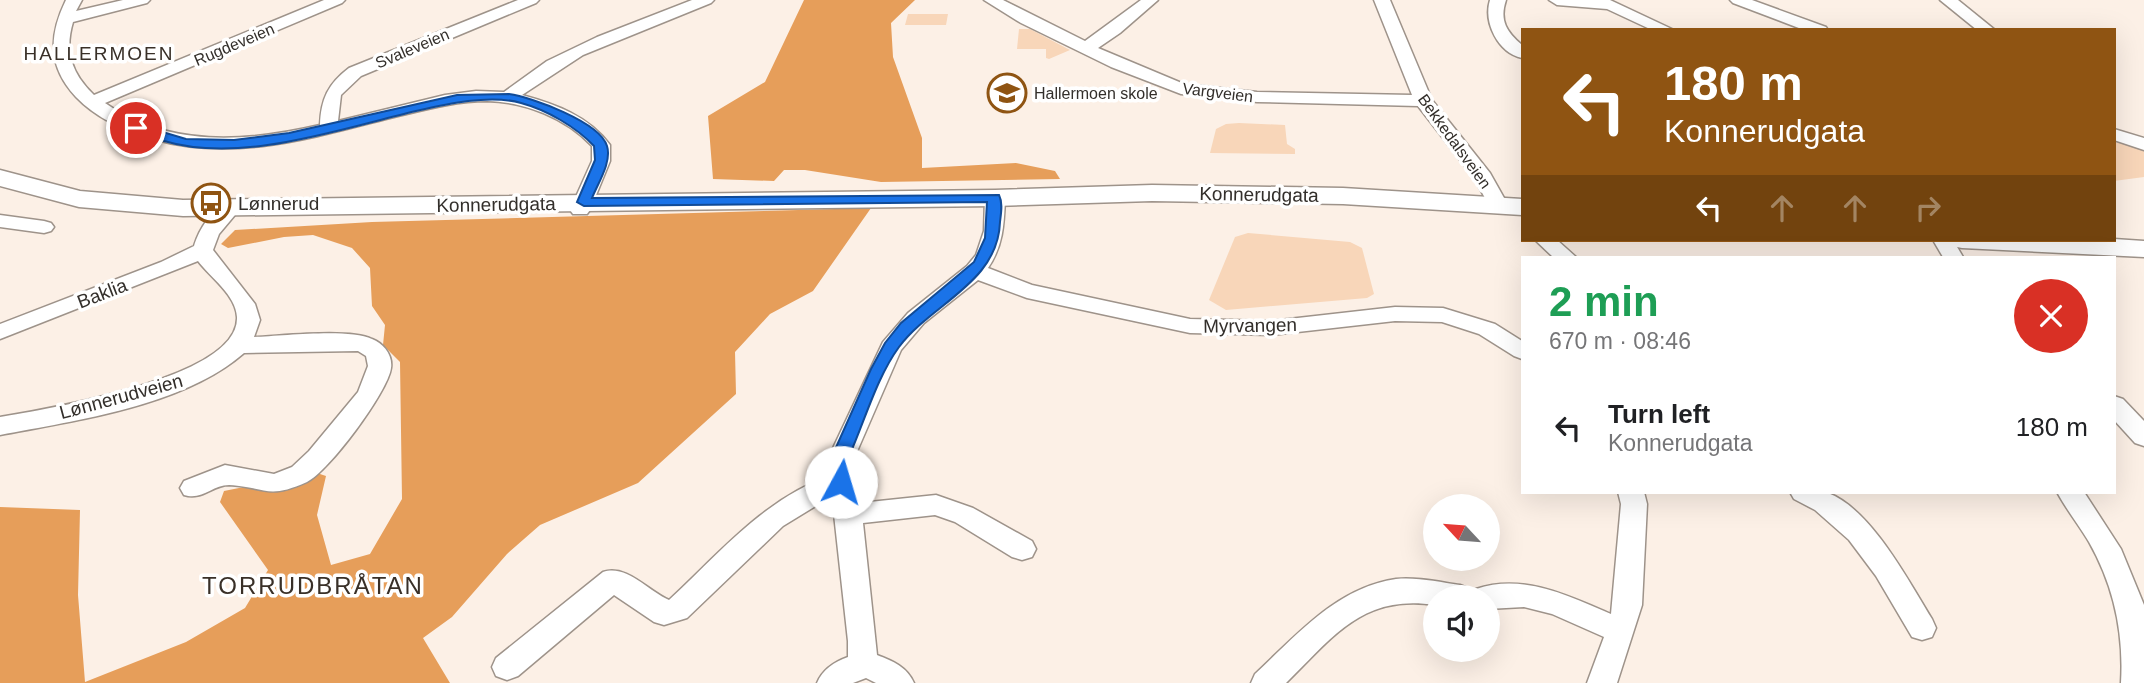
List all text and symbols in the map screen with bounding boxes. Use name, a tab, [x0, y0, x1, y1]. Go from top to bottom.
street label: Rugdeveien	[192, 20, 277, 69]
street label: Svaleveien	[373, 25, 452, 72]
district label: HALLERMOEN	[24, 43, 174, 64]
icon: left	[1549, 56, 1640, 147]
text: 180 m	[1664, 56, 1803, 110]
school or university icon: Hallermoen skole	[986, 72, 1028, 114]
street label: Vargveien	[1182, 80, 1254, 105]
place label: Hallermoen skole	[1034, 85, 1158, 102]
street label: Bekkedalsveien	[1415, 91, 1494, 192]
pin	[106, 98, 166, 158]
icon: arrive	[117, 109, 155, 147]
text: Konnerudgata	[1664, 113, 1865, 149]
bus stop icon: Lønnerud	[190, 182, 232, 224]
street label: Konnerudgata	[1199, 183, 1319, 206]
icon: left	[1690, 189, 1728, 227]
icon: ahead	[1763, 189, 1801, 227]
icon: ahead	[1836, 189, 1874, 227]
icon: right	[1909, 189, 1947, 227]
place label: Lønnerud	[238, 193, 319, 214]
street label: Konnerudgata	[436, 193, 556, 216]
street label: Baklia	[74, 274, 131, 313]
text: 2 min	[1549, 278, 1659, 325]
button: close	[2014, 279, 2088, 353]
street label: Myrvangen	[1203, 314, 1297, 337]
text: 670 m · 08:46	[1549, 328, 1691, 354]
street label: Lønnerudveien	[57, 370, 185, 423]
text: Turn left	[1608, 399, 1710, 429]
icon: left	[1549, 409, 1587, 447]
text: 180 m	[2016, 412, 2088, 442]
text: Konnerudgata	[1608, 430, 1753, 456]
position arrow	[804, 445, 878, 519]
north arrow	[1423, 494, 1500, 570]
map controls	[1423, 494, 1500, 662]
district label: TORRUDBRÅTAN	[202, 572, 424, 599]
button: sound	[1423, 585, 1500, 662]

